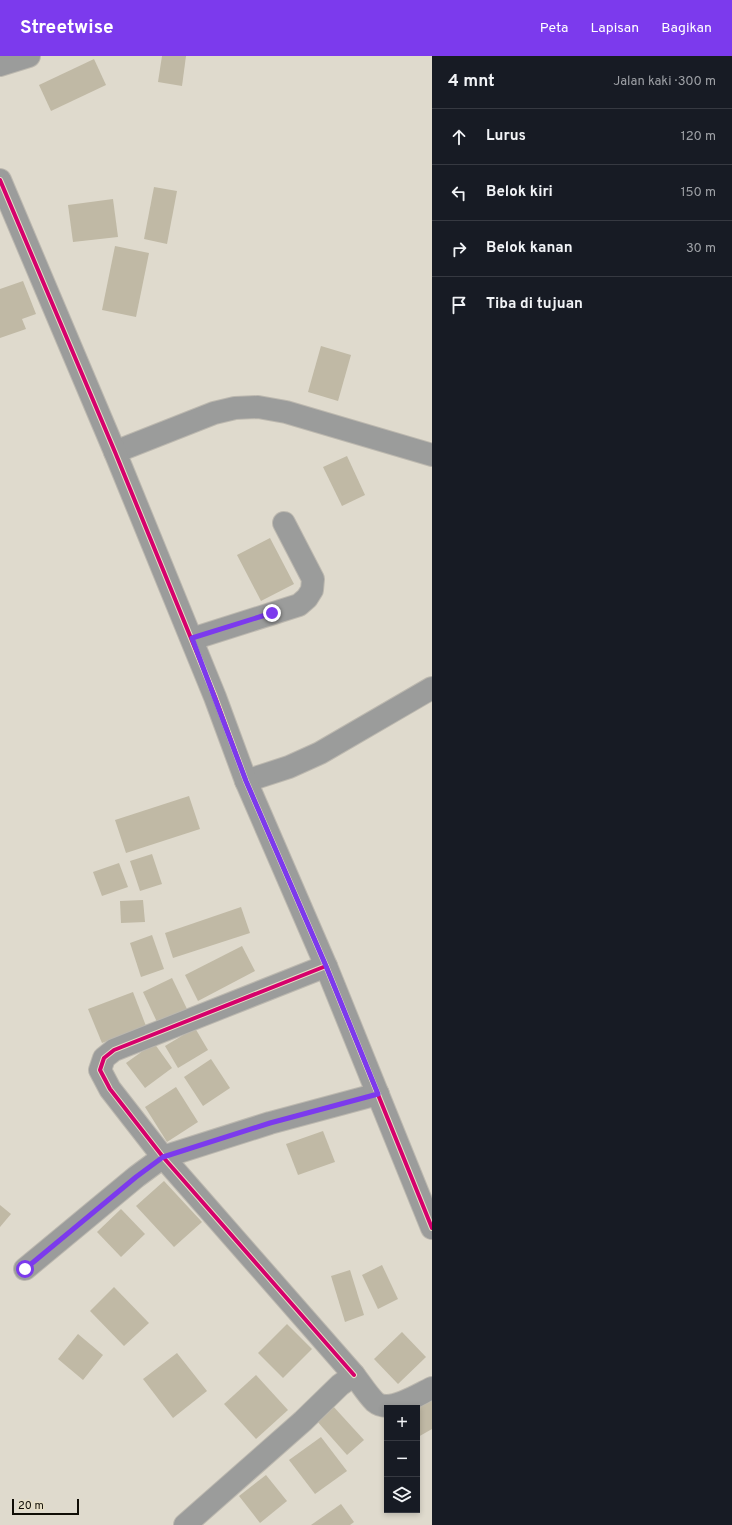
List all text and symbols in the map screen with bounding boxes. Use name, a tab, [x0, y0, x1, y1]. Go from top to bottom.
text: Streetwise	[20, 16, 113, 40]
text: Peta	[540, 20, 568, 37]
text: Lapisan	[590, 20, 639, 37]
text: Bagikan	[661, 20, 712, 37]
text: 4 mnt	[448, 71, 495, 93]
text: Jalan kaki · 300 m	[613, 74, 716, 90]
icon: ahead	[448, 126, 470, 148]
text: Lurus	[486, 127, 526, 146]
text: 120 m	[681, 129, 716, 145]
icon: left	[448, 182, 470, 204]
text: Belok kiri	[486, 183, 553, 202]
text: 150 m	[681, 185, 716, 201]
icon: right	[448, 238, 470, 260]
text: Belok kanan	[486, 239, 573, 258]
text: 30 m	[686, 241, 716, 257]
icon: arrive	[448, 294, 470, 316]
text: Tiba di tujuan	[486, 295, 583, 314]
route end	[263, 604, 281, 622]
route start	[16, 1260, 34, 1278]
map controls	[384, 1405, 420, 1513]
button: +	[384, 1405, 420, 1441]
button: −	[384, 1441, 420, 1477]
button: layers	[384, 1477, 420, 1513]
scale bar	[12, 1497, 79, 1516]
text: 20 m	[18, 1499, 44, 1513]

